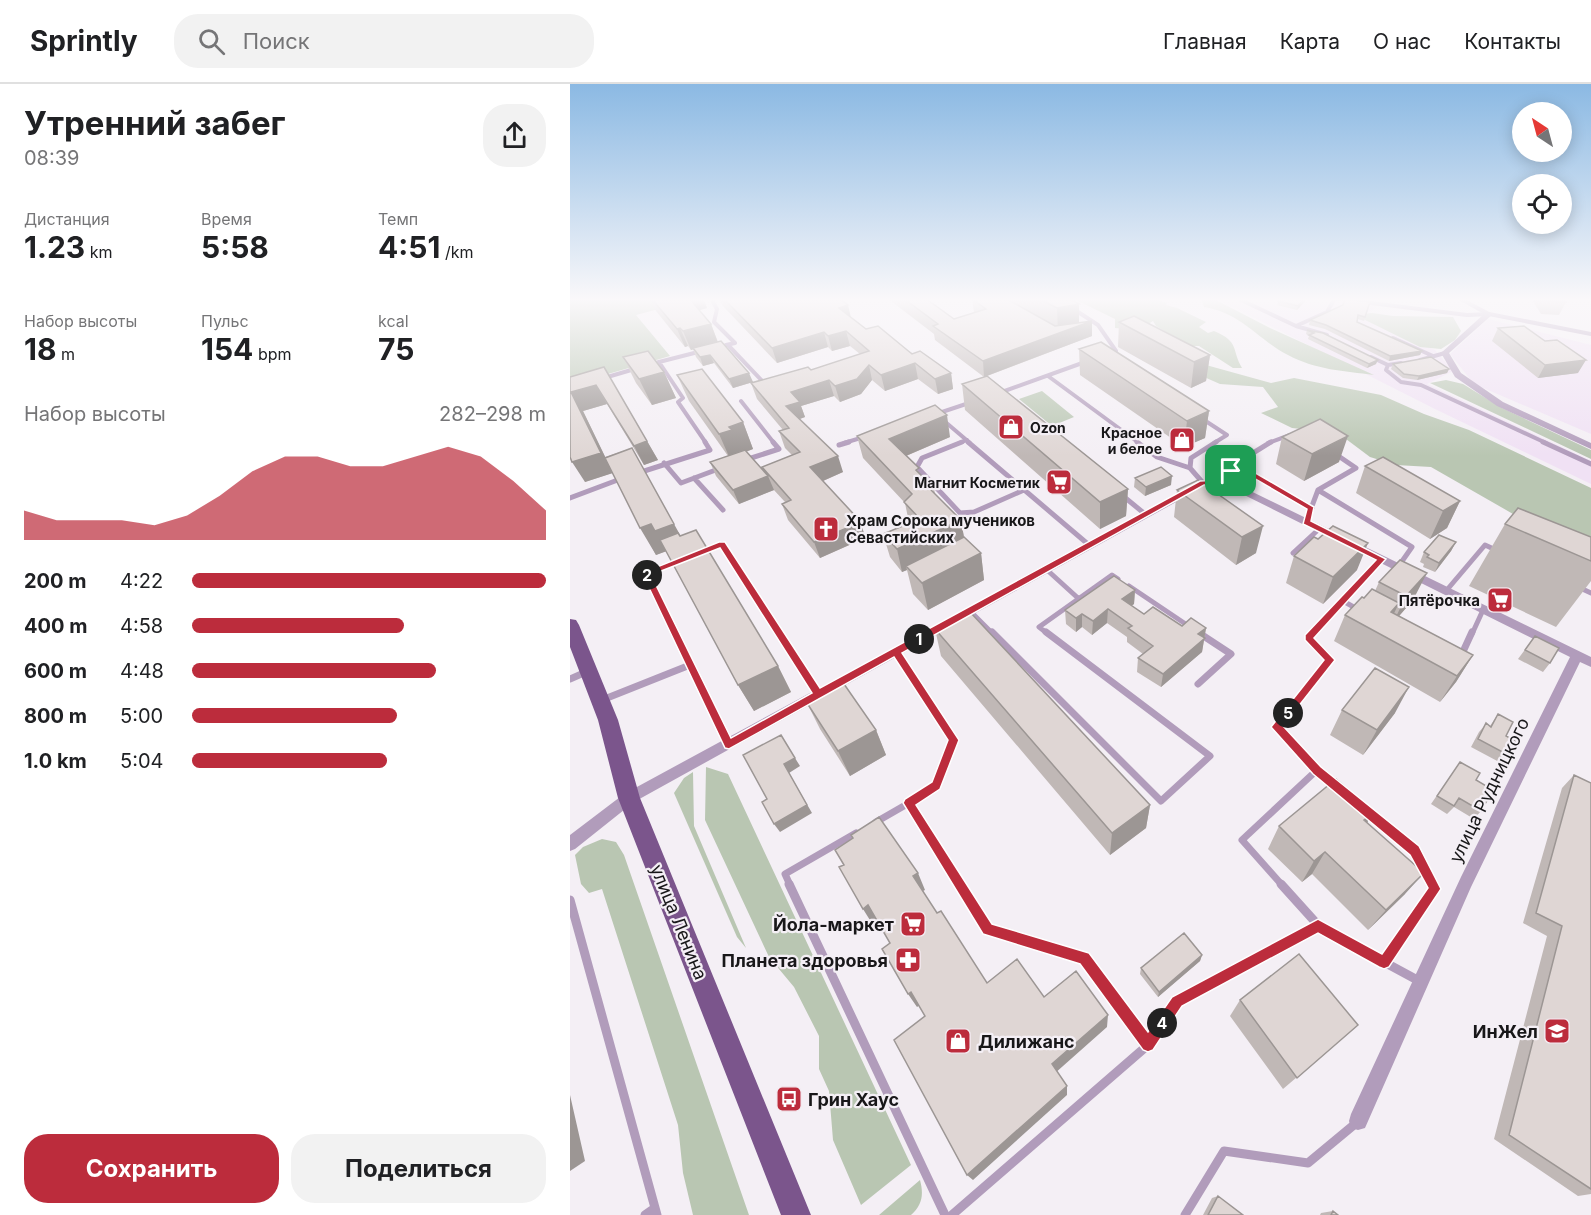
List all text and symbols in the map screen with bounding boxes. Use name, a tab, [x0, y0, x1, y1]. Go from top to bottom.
search box	[174, 14, 594, 68]
text: Sprintly	[30, 24, 138, 58]
icon: search	[195, 25, 228, 58]
text: Поиск	[243, 28, 310, 54]
text: Главная	[1163, 29, 1247, 54]
text: Карта	[1280, 29, 1340, 54]
text: О нас	[1373, 29, 1431, 54]
text: Контакты	[1464, 29, 1561, 54]
north arrow	[1512, 102, 1572, 162]
map controls	[1512, 102, 1572, 234]
text: Утренний забег	[24, 103, 285, 143]
button: share	[483, 104, 546, 167]
text: 08:39	[24, 146, 80, 170]
button: locate	[1512, 174, 1572, 234]
text: Дистанция	[24, 209, 110, 229]
text: Время	[201, 209, 252, 229]
text: Темп	[378, 209, 418, 229]
text: 1.23	[24, 229, 85, 265]
text: 5:58	[201, 229, 269, 265]
text: 4:51	[378, 229, 440, 265]
text: km	[85, 242, 113, 262]
text: /km	[440, 242, 473, 262]
text: Набор высоты	[24, 311, 137, 331]
text: Пульс	[201, 311, 249, 331]
text: kcal	[378, 311, 409, 331]
text: 18	[24, 331, 56, 367]
text: 154	[201, 331, 253, 367]
text: 75	[378, 331, 414, 367]
text: m	[56, 344, 75, 364]
text: bpm	[253, 344, 292, 364]
text: Набор высоты	[24, 402, 166, 426]
text: 282–298 m	[439, 402, 546, 426]
shop icon: Ozon	[996, 412, 1026, 442]
place label: Ozon	[1030, 419, 1066, 436]
place label: Красное и белое	[1101, 424, 1162, 457]
shop icon: Красное и белое	[1167, 425, 1197, 455]
pin	[1205, 445, 1256, 496]
icon: arrive	[1214, 454, 1247, 487]
supermarket icon: Магнит Косметик	[1044, 467, 1074, 497]
place label: Магнит Косметик	[914, 474, 1041, 491]
place label: Храм Сорока мучеников Севастийских	[846, 511, 1035, 547]
church icon: Храм Сорока мучеников Севастийских	[811, 514, 841, 544]
pin: 2	[632, 560, 662, 590]
text: 2	[642, 565, 652, 585]
text: 200 m	[24, 569, 87, 593]
text: 4:22	[120, 569, 163, 593]
supermarket icon: Пятёрочка	[1485, 585, 1515, 615]
place label: Пятёрочка	[1399, 591, 1480, 610]
text: 400 m	[24, 614, 88, 638]
text: 4:58	[120, 614, 163, 638]
pin: 1	[904, 624, 934, 654]
text: 1	[916, 629, 922, 649]
text: 600 m	[24, 659, 87, 683]
text: 4:48	[120, 659, 164, 683]
pin: 5	[1273, 698, 1303, 728]
text: 5	[1283, 703, 1293, 723]
text: 800 m	[24, 704, 87, 728]
text: 5:00	[120, 704, 163, 728]
street label: улица Рудницкого	[1445, 714, 1533, 866]
text: 1.0 km	[24, 749, 87, 773]
text: 5:04	[120, 749, 163, 773]
street label: улица Ленина	[646, 861, 712, 983]
supermarket icon: Йола-маркет	[898, 909, 928, 939]
place label: Йола-маркет	[773, 914, 894, 935]
pharmacy icon: Планета здоровья	[893, 945, 923, 975]
place label: Планета здоровья	[721, 950, 888, 971]
pin: 4	[1147, 1008, 1177, 1038]
text: 4	[1157, 1013, 1167, 1033]
school or university icon: ИнЖел	[1542, 1016, 1572, 1046]
place label: ИнЖел	[1473, 1021, 1538, 1042]
shop icon: Дилижанс	[943, 1026, 973, 1056]
place label: Дилижанс	[978, 1031, 1075, 1052]
bus stop icon: Грин Хаус	[774, 1084, 804, 1114]
place label: Грин Хаус	[808, 1089, 899, 1110]
button: Сохранить	[24, 1134, 279, 1203]
button: Поделиться	[291, 1134, 546, 1203]

